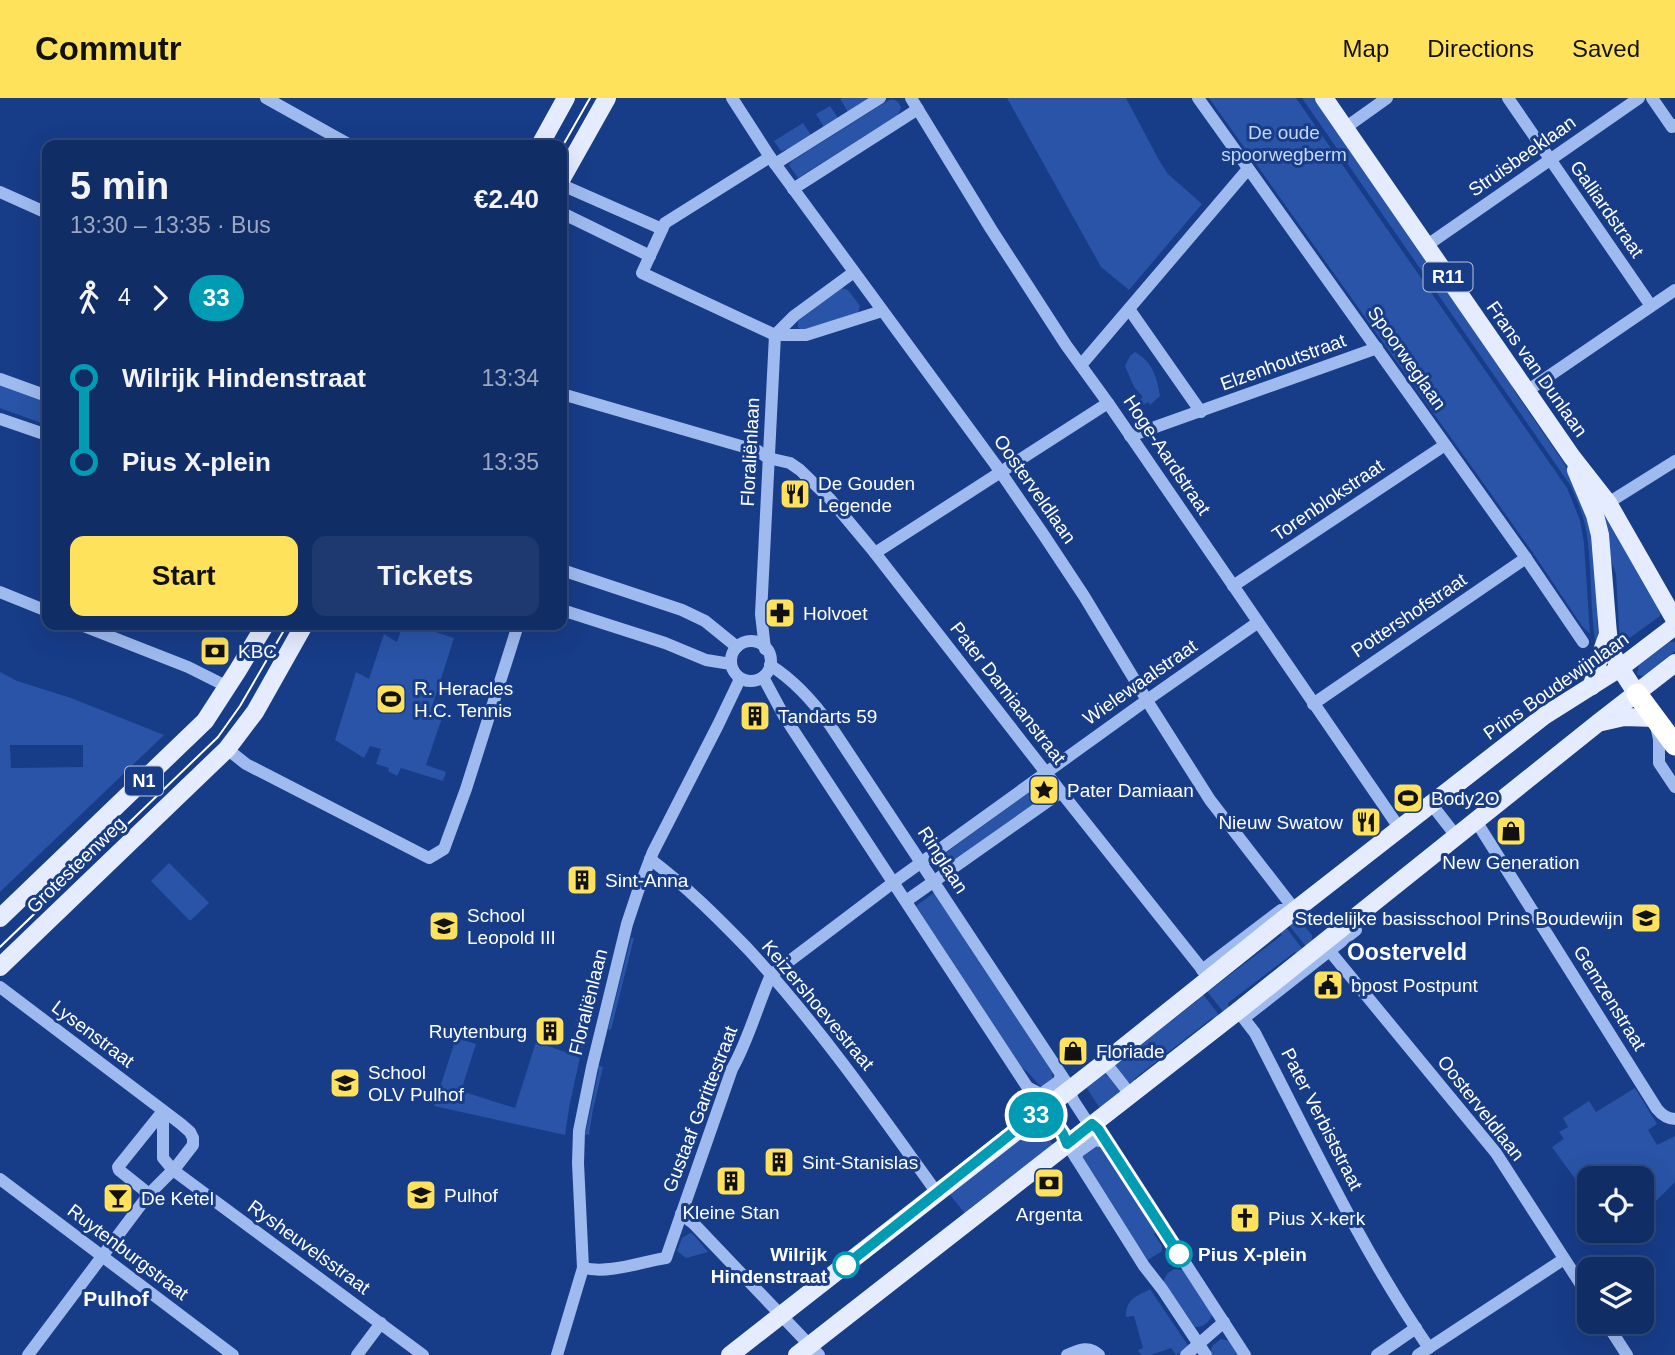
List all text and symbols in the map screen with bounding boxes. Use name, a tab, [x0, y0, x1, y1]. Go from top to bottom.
text: Commutr	[35, 30, 182, 67]
text: Map	[1343, 35, 1389, 62]
text: Directions	[1427, 35, 1534, 62]
text: Saved	[1572, 35, 1640, 62]
street label: Struisbeeklaan	[1464, 111, 1580, 201]
park label: De oude spoorwegberm	[1221, 122, 1347, 165]
street label: Galliardstraat	[1566, 157, 1648, 262]
text: 5 min	[70, 165, 169, 207]
text: €2.40	[474, 184, 539, 214]
text: 13:30 – 13:35 · Bus	[70, 212, 271, 238]
road number: R11	[1424, 262, 1472, 292]
icon: walk	[70, 279, 108, 317]
icon: forward	[141, 279, 179, 317]
text: 4	[118, 284, 131, 310]
text: 33	[203, 284, 230, 311]
street label: Frans van Dunlaan	[1482, 297, 1592, 441]
street label: Spoorweglaan	[1364, 302, 1450, 414]
street label: Elzenhoutstraat	[1217, 329, 1349, 394]
text: Wilrijk Hindenstraat	[122, 363, 366, 393]
text: 13:34	[481, 365, 539, 391]
street label: Hoge-Aardstraat	[1119, 391, 1215, 519]
street label: Floraliënlaan	[737, 397, 763, 507]
street label: Oosterveldlaan	[990, 431, 1080, 547]
text: Pius X-plein	[122, 447, 271, 477]
text: 13:35	[481, 449, 539, 475]
street label: Torenblokstraat	[1268, 455, 1388, 545]
place label: De Gouden Legende	[818, 473, 915, 516]
restaurant icon: De Gouden Legende	[778, 477, 812, 511]
button: Start	[70, 536, 298, 616]
button: Tickets	[312, 536, 539, 616]
street label: Pottershofstraat	[1348, 568, 1471, 661]
pharmacy icon: Holvoet	[763, 596, 797, 630]
place label: Holvoet	[803, 603, 868, 624]
street label: Pater Damiaanstraat	[946, 618, 1070, 769]
street label: Prins Boudewijnlaan	[1479, 628, 1633, 744]
bank icon: KBC	[198, 634, 232, 668]
street label: Wielewaalstraat	[1079, 635, 1202, 729]
place label: KBC	[238, 641, 277, 662]
place label: R. Heracles H.C. Tennis	[414, 678, 513, 721]
sports icon: R. Heracles H.C. Tennis	[374, 682, 408, 716]
building icon: Tandarts 59	[738, 699, 772, 733]
place label: Tandarts 59	[778, 706, 877, 727]
road number: N1	[125, 766, 163, 796]
place icon: Pater Damiaan	[1027, 773, 1061, 807]
place label: Pater Damiaan	[1067, 780, 1194, 801]
sports icon: Body2O	[1391, 781, 1425, 815]
place label: Body2O	[1431, 788, 1500, 809]
restaurant icon: Nieuw Swatow	[1349, 805, 1383, 839]
place label: Nieuw Swatow	[1218, 812, 1343, 833]
street label: Grotesteenweg	[22, 813, 130, 917]
shop icon: New Generation	[1494, 814, 1528, 848]
street label: Ringlaan	[914, 823, 972, 897]
place label: New Generation	[1442, 852, 1580, 873]
building icon: Sint-Anna	[565, 863, 599, 897]
place label: Sint-Anna	[605, 870, 689, 891]
school or university icon: Stedelijke basisschool Prins Boudewijn	[1629, 901, 1663, 935]
place label: School Leopold III	[467, 905, 556, 948]
place label: Stedelijke basisschool Prins Boudewijn	[1295, 908, 1623, 929]
school or university icon: School Leopold III	[427, 909, 461, 943]
street label: Keizershoevestraat	[758, 936, 879, 1075]
district label: Oosterveld	[1347, 939, 1467, 965]
street label: Gemzenstraat	[1569, 942, 1651, 1055]
street label: Floraliënlaan	[565, 947, 611, 1057]
public building icon: bpost Postpunt	[1311, 968, 1345, 1002]
place label: bpost Postpunt	[1351, 975, 1478, 996]
street label: Lysenstraat	[48, 996, 139, 1072]
building icon: Ruytenburg	[533, 1014, 567, 1048]
place label: Ruytenburg	[429, 1021, 527, 1042]
street label: Gustaaf Garittestraat	[659, 1022, 742, 1195]
shop icon: Floriade	[1056, 1034, 1090, 1068]
place label: Floriade	[1096, 1041, 1165, 1062]
street label: Pater Verbiststraat	[1277, 1045, 1367, 1194]
street label: Oosterveldlaan	[1433, 1051, 1529, 1165]
place label: School OLV Pulhof	[368, 1062, 464, 1105]
school or university icon: School OLV Pulhof	[328, 1066, 362, 1100]
line badge: 33	[1004, 1092, 1068, 1138]
text: 33	[1023, 1101, 1049, 1128]
building icon: Sint-Stanislas	[762, 1145, 796, 1179]
place label: Sint-Stanislas	[802, 1152, 918, 1173]
building icon: Kleine Stan	[714, 1164, 748, 1198]
bank icon: Argenta	[1032, 1166, 1066, 1200]
map controls	[1577, 1166, 1654, 1334]
button: locate	[1577, 1166, 1654, 1243]
school or university icon: Pulhof	[404, 1178, 438, 1212]
bar icon: De Ketel	[101, 1181, 135, 1215]
place label: Pulhof	[444, 1185, 499, 1206]
place label: De Ketel	[141, 1188, 214, 1209]
street label: Rysheuvelsstraat	[244, 1196, 375, 1299]
street label: Ruytenburgstraat	[63, 1200, 193, 1305]
church icon: Pius X-kerk	[1228, 1201, 1262, 1235]
place label: Kleine Stan	[682, 1202, 780, 1223]
place label: Argenta	[1016, 1204, 1083, 1225]
place label: Pius X-kerk	[1268, 1208, 1366, 1229]
marker: Pius X-plein	[1166, 1241, 1192, 1267]
place label: Wilrijk Hindenstraat	[711, 1244, 828, 1287]
place label: Pius X-plein	[1198, 1244, 1307, 1265]
marker: Wilrijk Hindenstraat	[833, 1252, 859, 1278]
button: layers	[1577, 1257, 1654, 1334]
district label: Pulhof	[83, 1287, 150, 1310]

